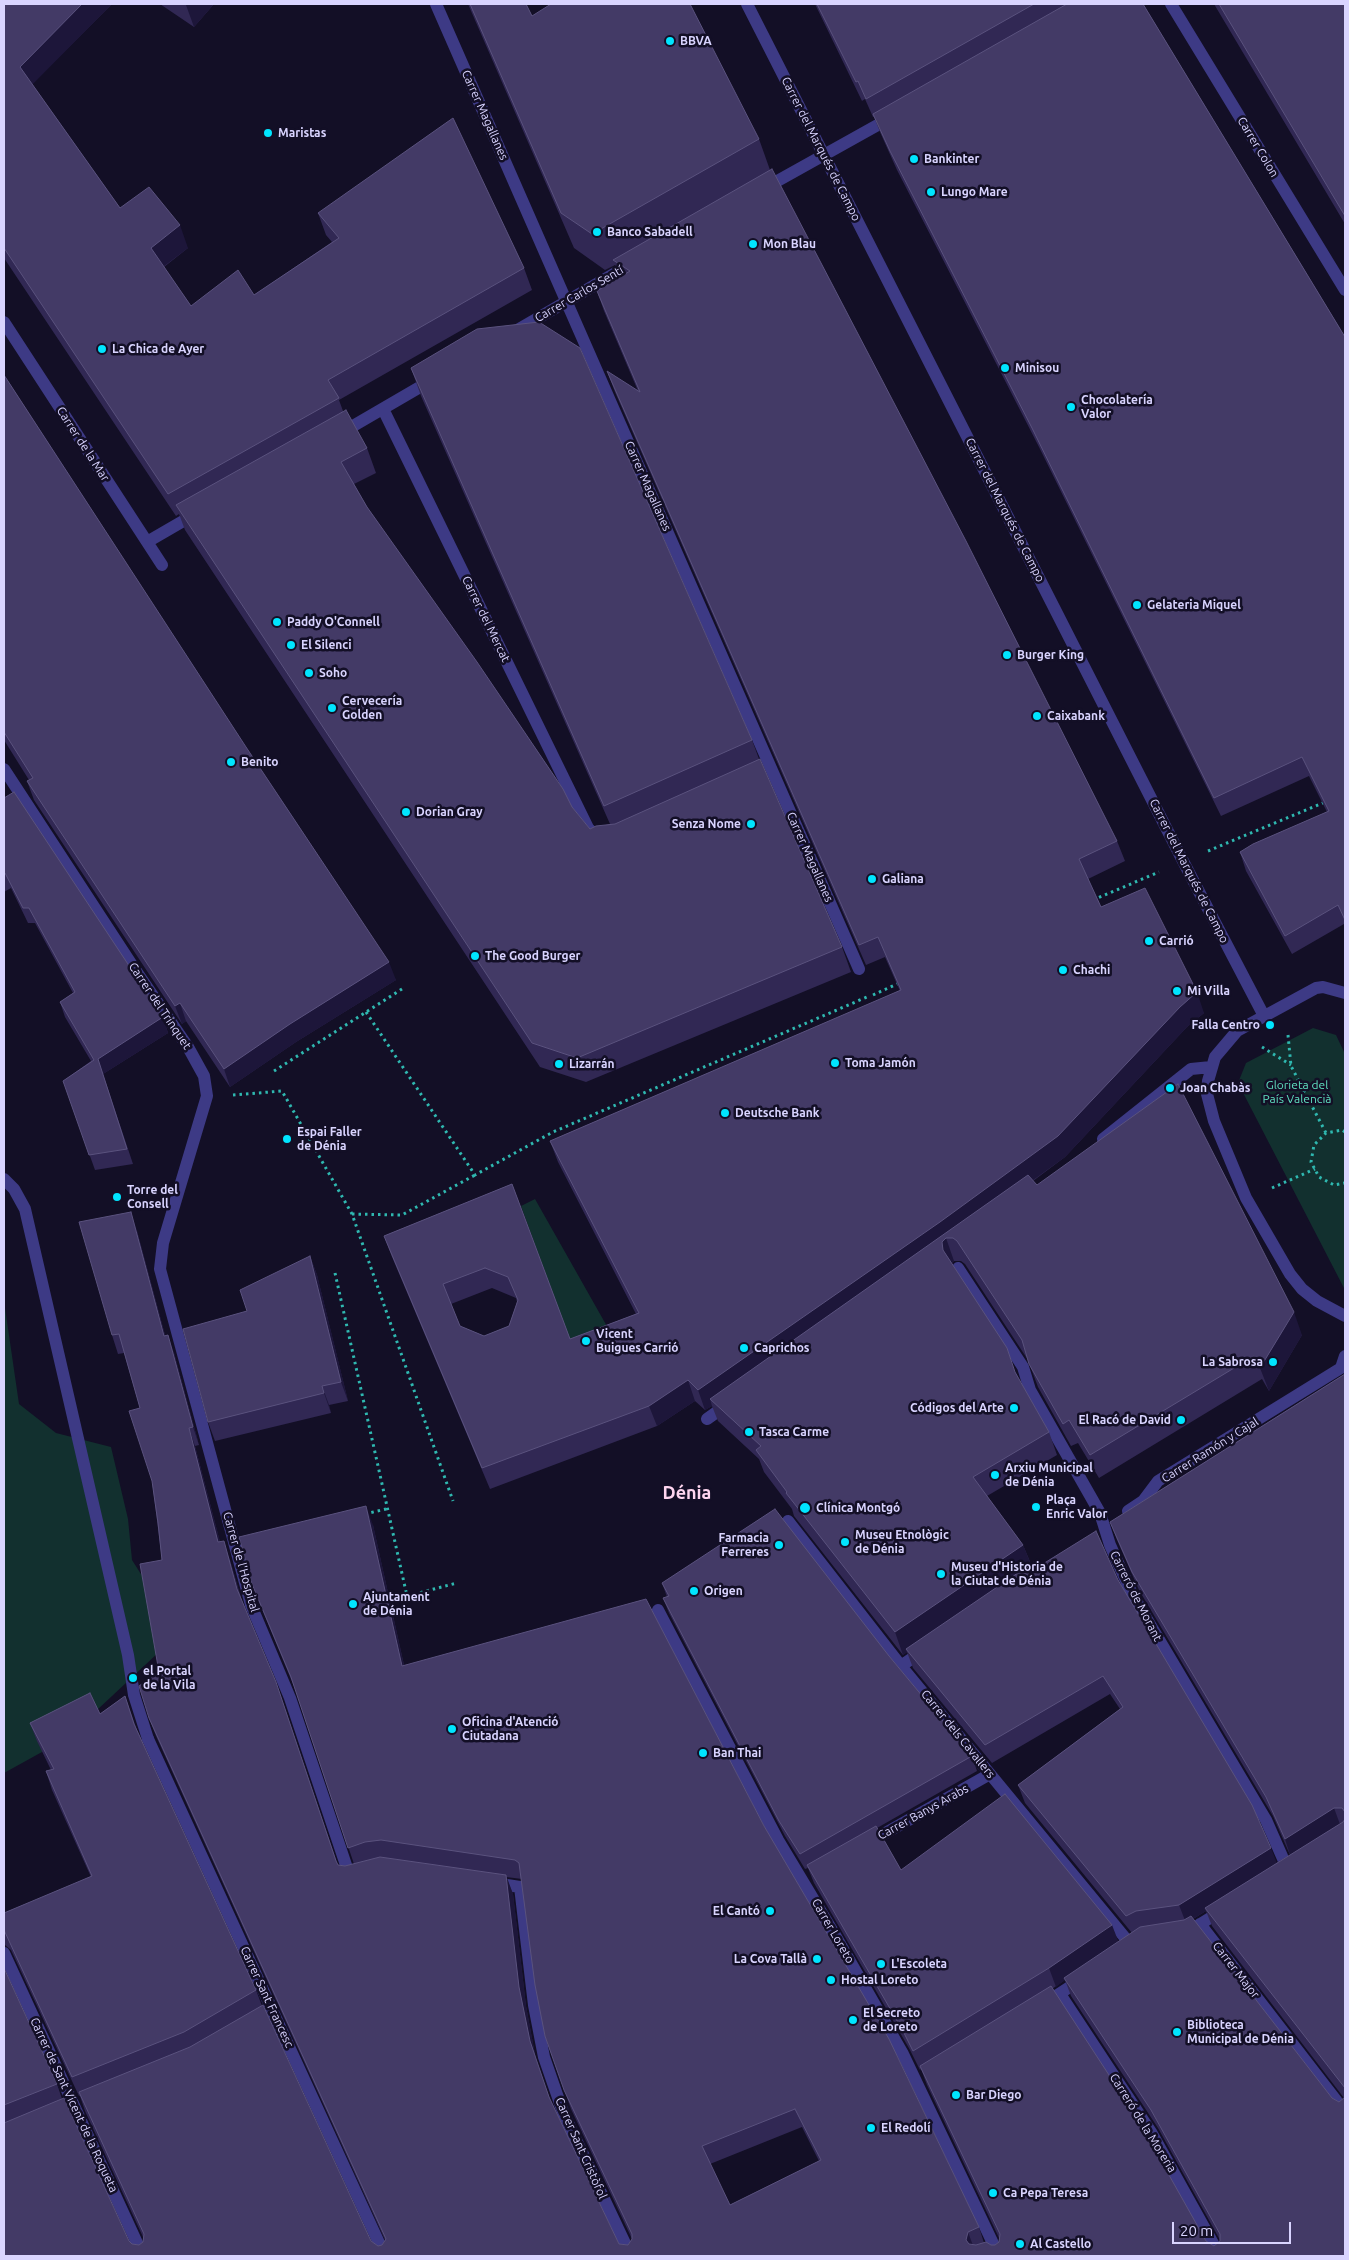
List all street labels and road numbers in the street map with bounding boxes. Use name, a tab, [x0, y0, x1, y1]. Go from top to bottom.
street label: Carrer Magallanes	[459, 68, 511, 162]
street label: Carrer del Marqués de Campo	[778, 74, 864, 224]
street label: Carrer Colon	[1234, 114, 1282, 180]
street label: Carrer Carlos Sentí	[532, 263, 626, 325]
street label: Carrer de la Mar	[53, 404, 113, 484]
street label: Carrer del Marqués de Campo	[962, 435, 1048, 585]
street label: Carrer Magallanes	[622, 439, 674, 533]
street label: Carrer del Mercat	[459, 574, 513, 664]
street label: Carrer del Marqués de Campo	[1146, 796, 1232, 946]
street label: Carrer Magallanes	[784, 810, 836, 904]
street label: Carrer del Trinquet	[126, 960, 194, 1052]
street label: Carrer Ramón y Cajal	[1159, 1414, 1261, 1486]
street label: Carrer de l'Hospital	[220, 1510, 262, 1614]
street label: Carreró de Morant	[1107, 1548, 1165, 1644]
street label: Carrer dels Cavallers	[918, 1687, 998, 1781]
street label: Carrer Banys Arabs	[875, 1781, 971, 1843]
street label: Carrer Loreto	[809, 1896, 857, 1966]
street label: Carrer Major	[1210, 1939, 1262, 2001]
street label: Carrer Sant Francesc	[237, 1944, 297, 2050]
street label: Carrer de Sant Vicent de la Roqueta	[27, 2015, 121, 2195]
street label: Carreró de la Moreria	[1107, 2071, 1179, 2175]
street label: Carrer Sant Cristòfol	[552, 2095, 610, 2201]

